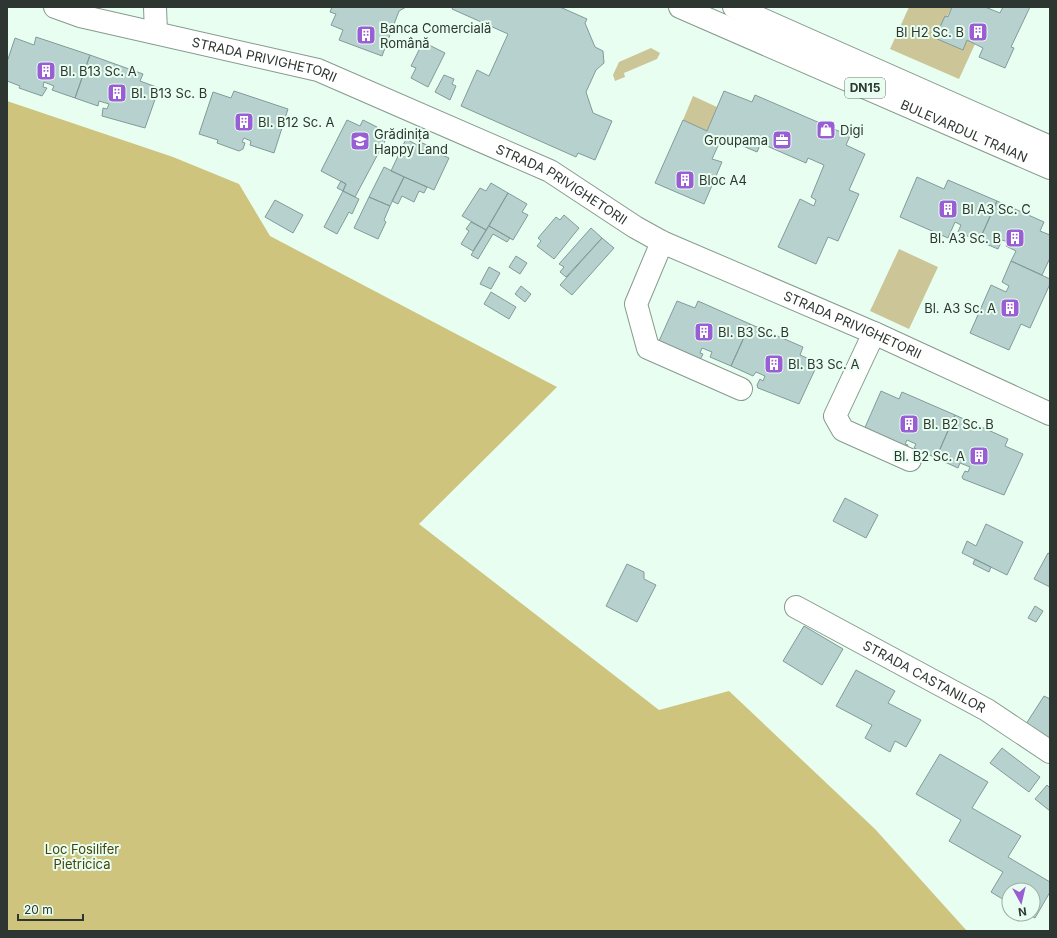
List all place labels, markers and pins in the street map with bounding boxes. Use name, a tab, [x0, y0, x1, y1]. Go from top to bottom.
place label: Banca Comercială Română	[380, 20, 491, 51]
building icon: Bl H2 Sc. B	[967, 21, 989, 43]
building icon: Banca Comercială Română	[355, 24, 377, 46]
place label: Bl H2 Sc. B	[896, 24, 964, 40]
building icon: Bl. B13 Sc. A	[35, 60, 57, 82]
place label: Bl. B13 Sc. A	[60, 63, 137, 79]
building icon: Bl. B13 Sc. B	[106, 82, 128, 104]
place label: Bl. B13 Sc. B	[131, 85, 207, 101]
building icon: Bl. B12 Sc. A	[233, 111, 255, 133]
place label: Bl. B12 Sc. A	[258, 114, 335, 130]
shop icon: Digi	[815, 119, 837, 141]
place label: Digi	[840, 122, 864, 138]
place label: Grădinița Happy Land	[374, 126, 448, 157]
office icon: Groupama	[771, 129, 793, 151]
school or university icon: Grădinița Happy Land	[349, 130, 371, 152]
place label: Groupama	[704, 132, 768, 148]
building icon: Bloc A4	[674, 169, 696, 191]
place label: Bloc A4	[699, 172, 747, 188]
building icon: Bl A3 Sc. C	[937, 198, 959, 220]
place label: Bl A3 Sc. C	[962, 201, 1031, 217]
building icon: Bl. A3 Sc. B	[1004, 227, 1026, 249]
place label: Bl. A3 Sc. B	[930, 230, 1001, 246]
building icon: Bl. A3 Sc. A	[999, 297, 1021, 319]
place label: Bl. A3 Sc. A	[924, 300, 996, 316]
building icon: Bl. B3 Sc. B	[693, 321, 715, 343]
place label: Bl. B3 Sc. B	[718, 324, 789, 340]
building icon: Bl. B3 Sc. A	[763, 353, 785, 375]
place label: Bl. B3 Sc. A	[788, 356, 859, 372]
building icon: Bl. B2 Sc. B	[898, 413, 920, 435]
place label: Bl. B2 Sc. B	[923, 416, 994, 432]
building icon: Bl. B2 Sc. A	[968, 445, 990, 467]
place label: Bl. B2 Sc. A	[894, 448, 965, 464]

